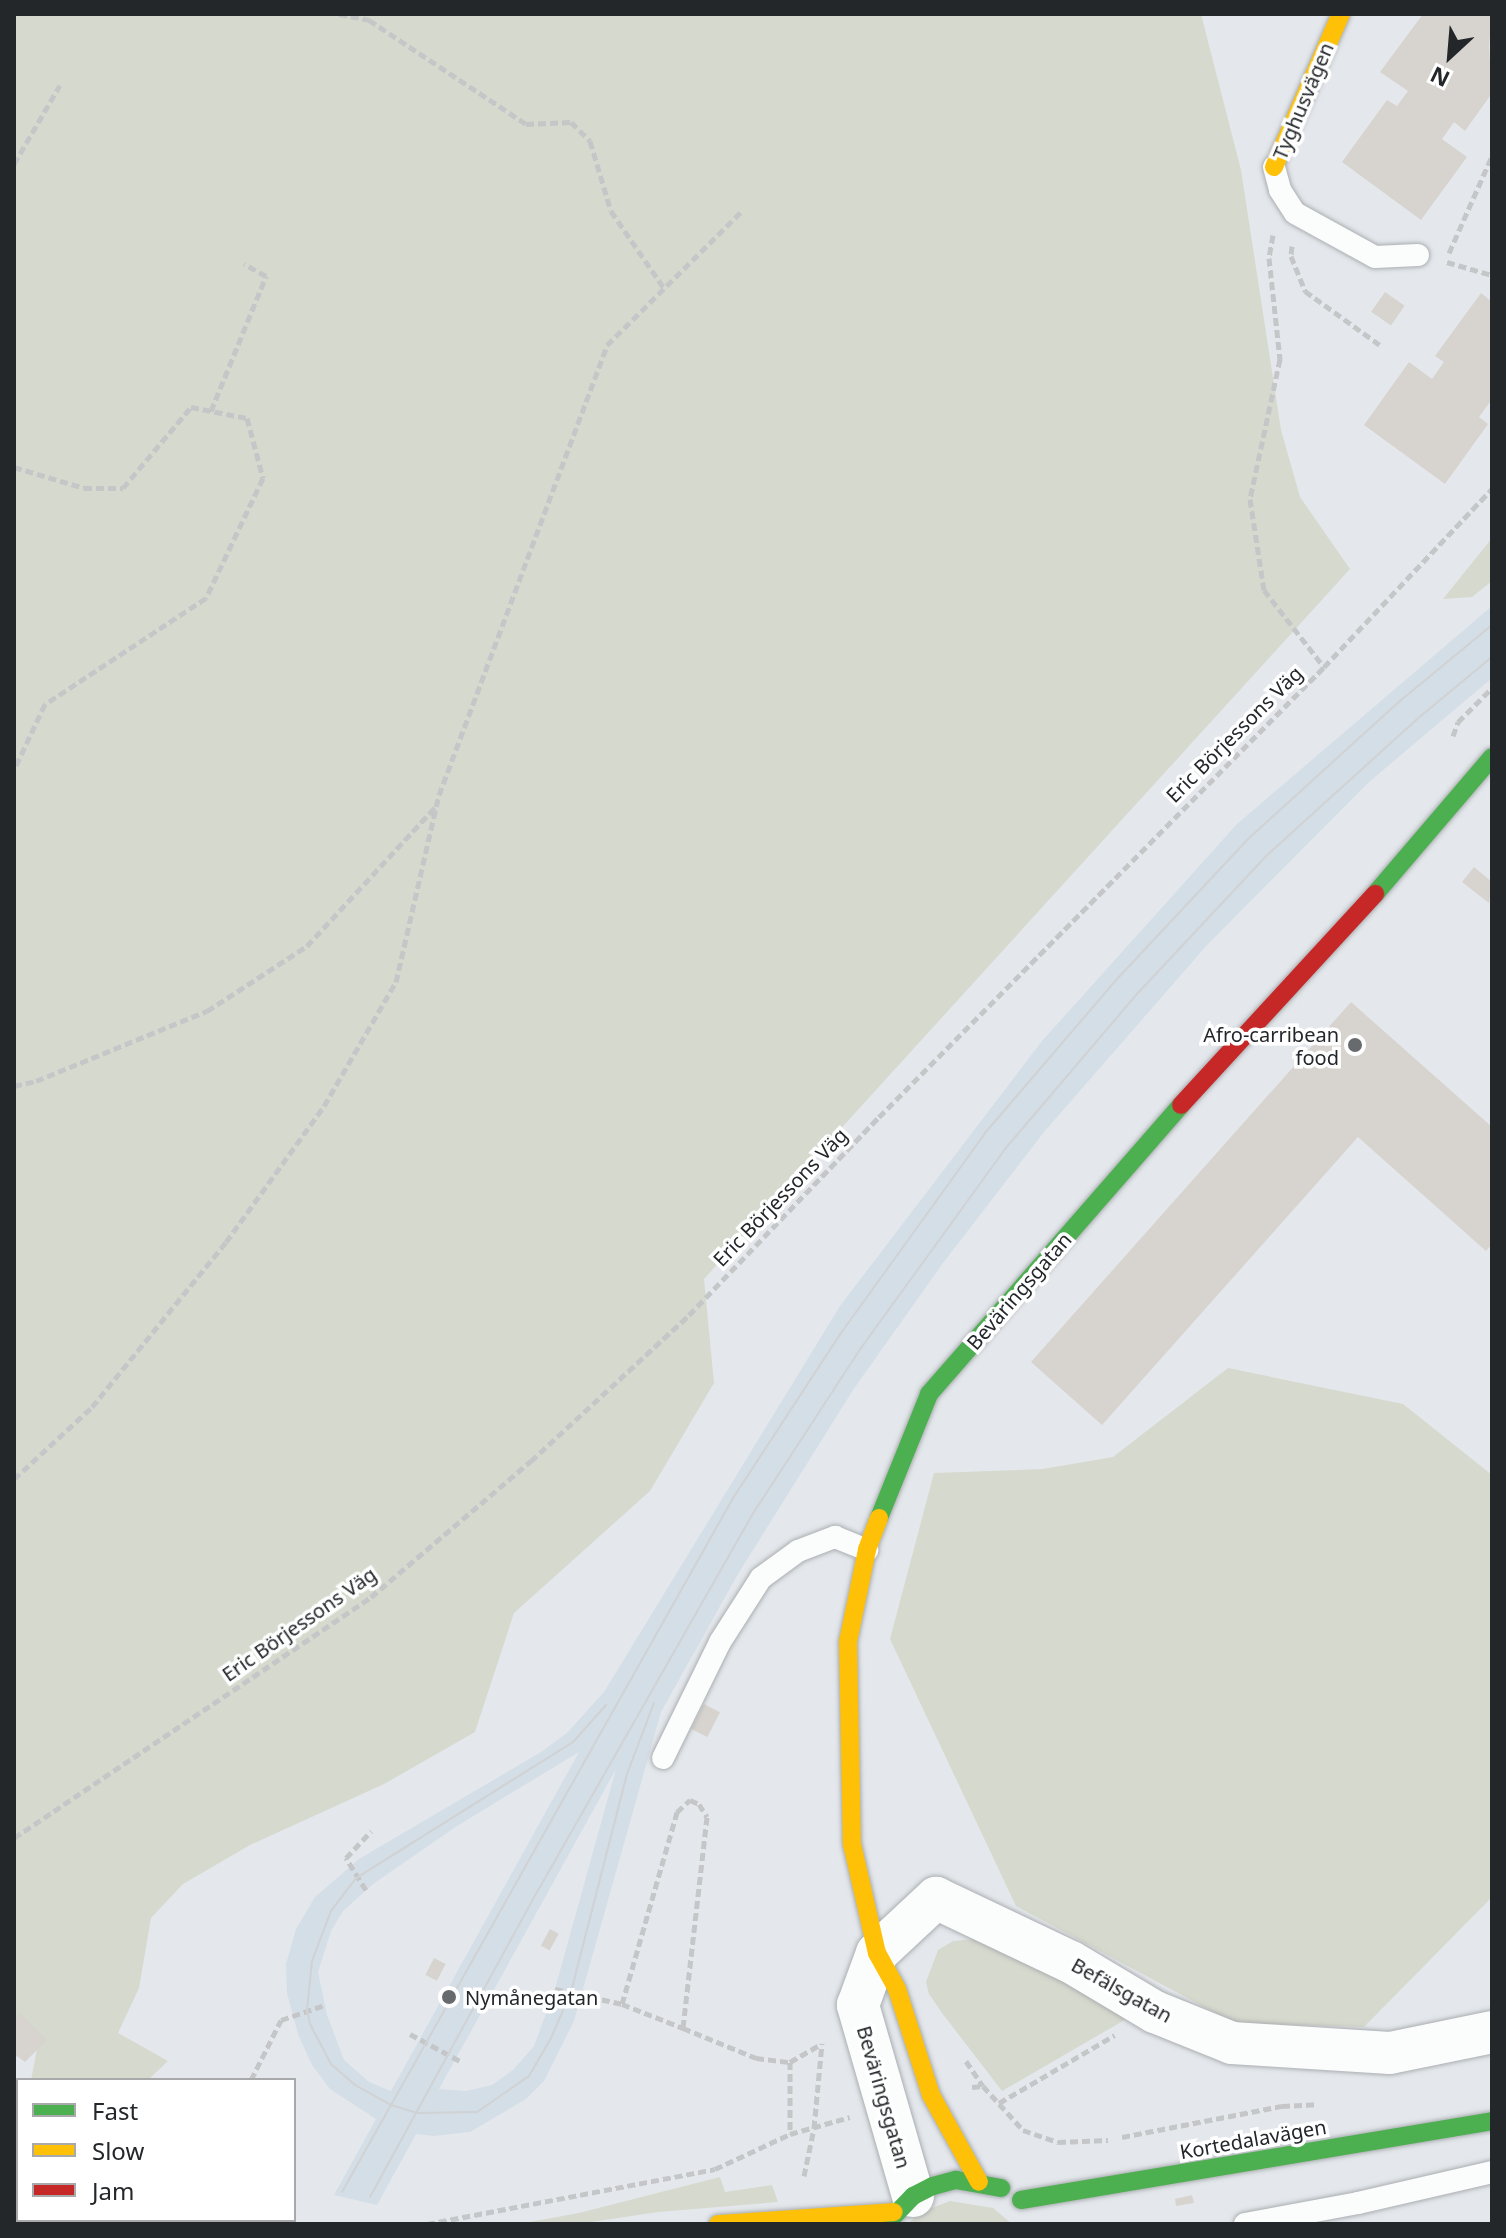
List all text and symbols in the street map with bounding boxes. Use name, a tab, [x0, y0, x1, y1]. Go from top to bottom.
north arrow	[1410, 16, 1490, 96]
street label: Tyghusvägen	[1268, 39, 1338, 163]
text: N	[1425, 60, 1454, 95]
street label: Eric Börjessons Väg	[1161, 661, 1307, 807]
place label: Afro-carribean food	[1203, 1022, 1339, 1069]
marker: Afro-carribean food	[1346, 1036, 1364, 1054]
street label: Eric Börjessons Väg	[708, 1123, 852, 1271]
street label: Beväringsgatan	[962, 1228, 1076, 1354]
street label: Eric Börjessons Väg	[217, 1562, 381, 1686]
street label: Befälsgatan	[1067, 1952, 1177, 2028]
place label: Nymånegatan	[465, 1985, 598, 2009]
marker: Nymånegatan	[440, 1988, 458, 2006]
street label: Beväringsgatan	[852, 2023, 916, 2171]
legend	[16, 2078, 296, 2222]
text: Fast	[92, 2094, 138, 2127]
street label: Kortedalavägen	[1178, 2114, 1328, 2164]
text: Slow	[92, 2134, 144, 2167]
text: Jam	[92, 2174, 134, 2207]

